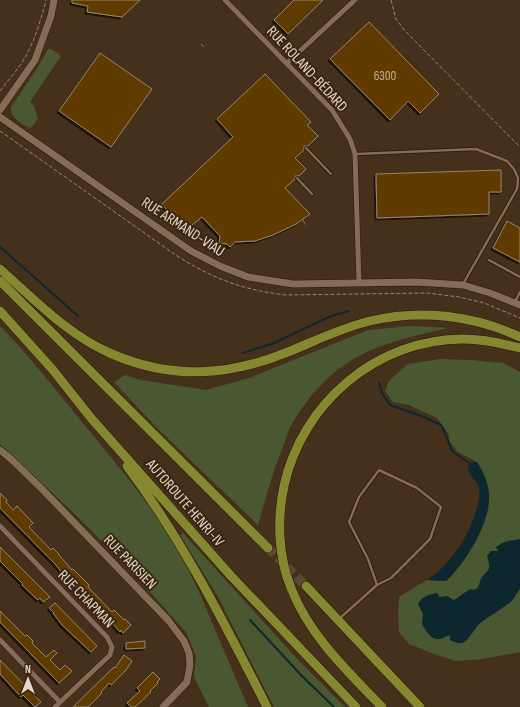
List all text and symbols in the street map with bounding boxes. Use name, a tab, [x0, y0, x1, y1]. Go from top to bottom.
street label: RUE ROLAND-BÉDARD	[262, 22, 352, 116]
house number: 6300	[374, 68, 397, 84]
street label: RUE ARMAND-VIAU	[138, 193, 228, 261]
street label: AUTOROUTE HENRI-IV	[141, 455, 228, 551]
street label: RUE PARISIEN	[99, 531, 161, 593]
street label: RUE CHAPMAN	[54, 566, 118, 632]
north arrow	[8, 659, 48, 699]
text: N	[25, 663, 31, 676]

